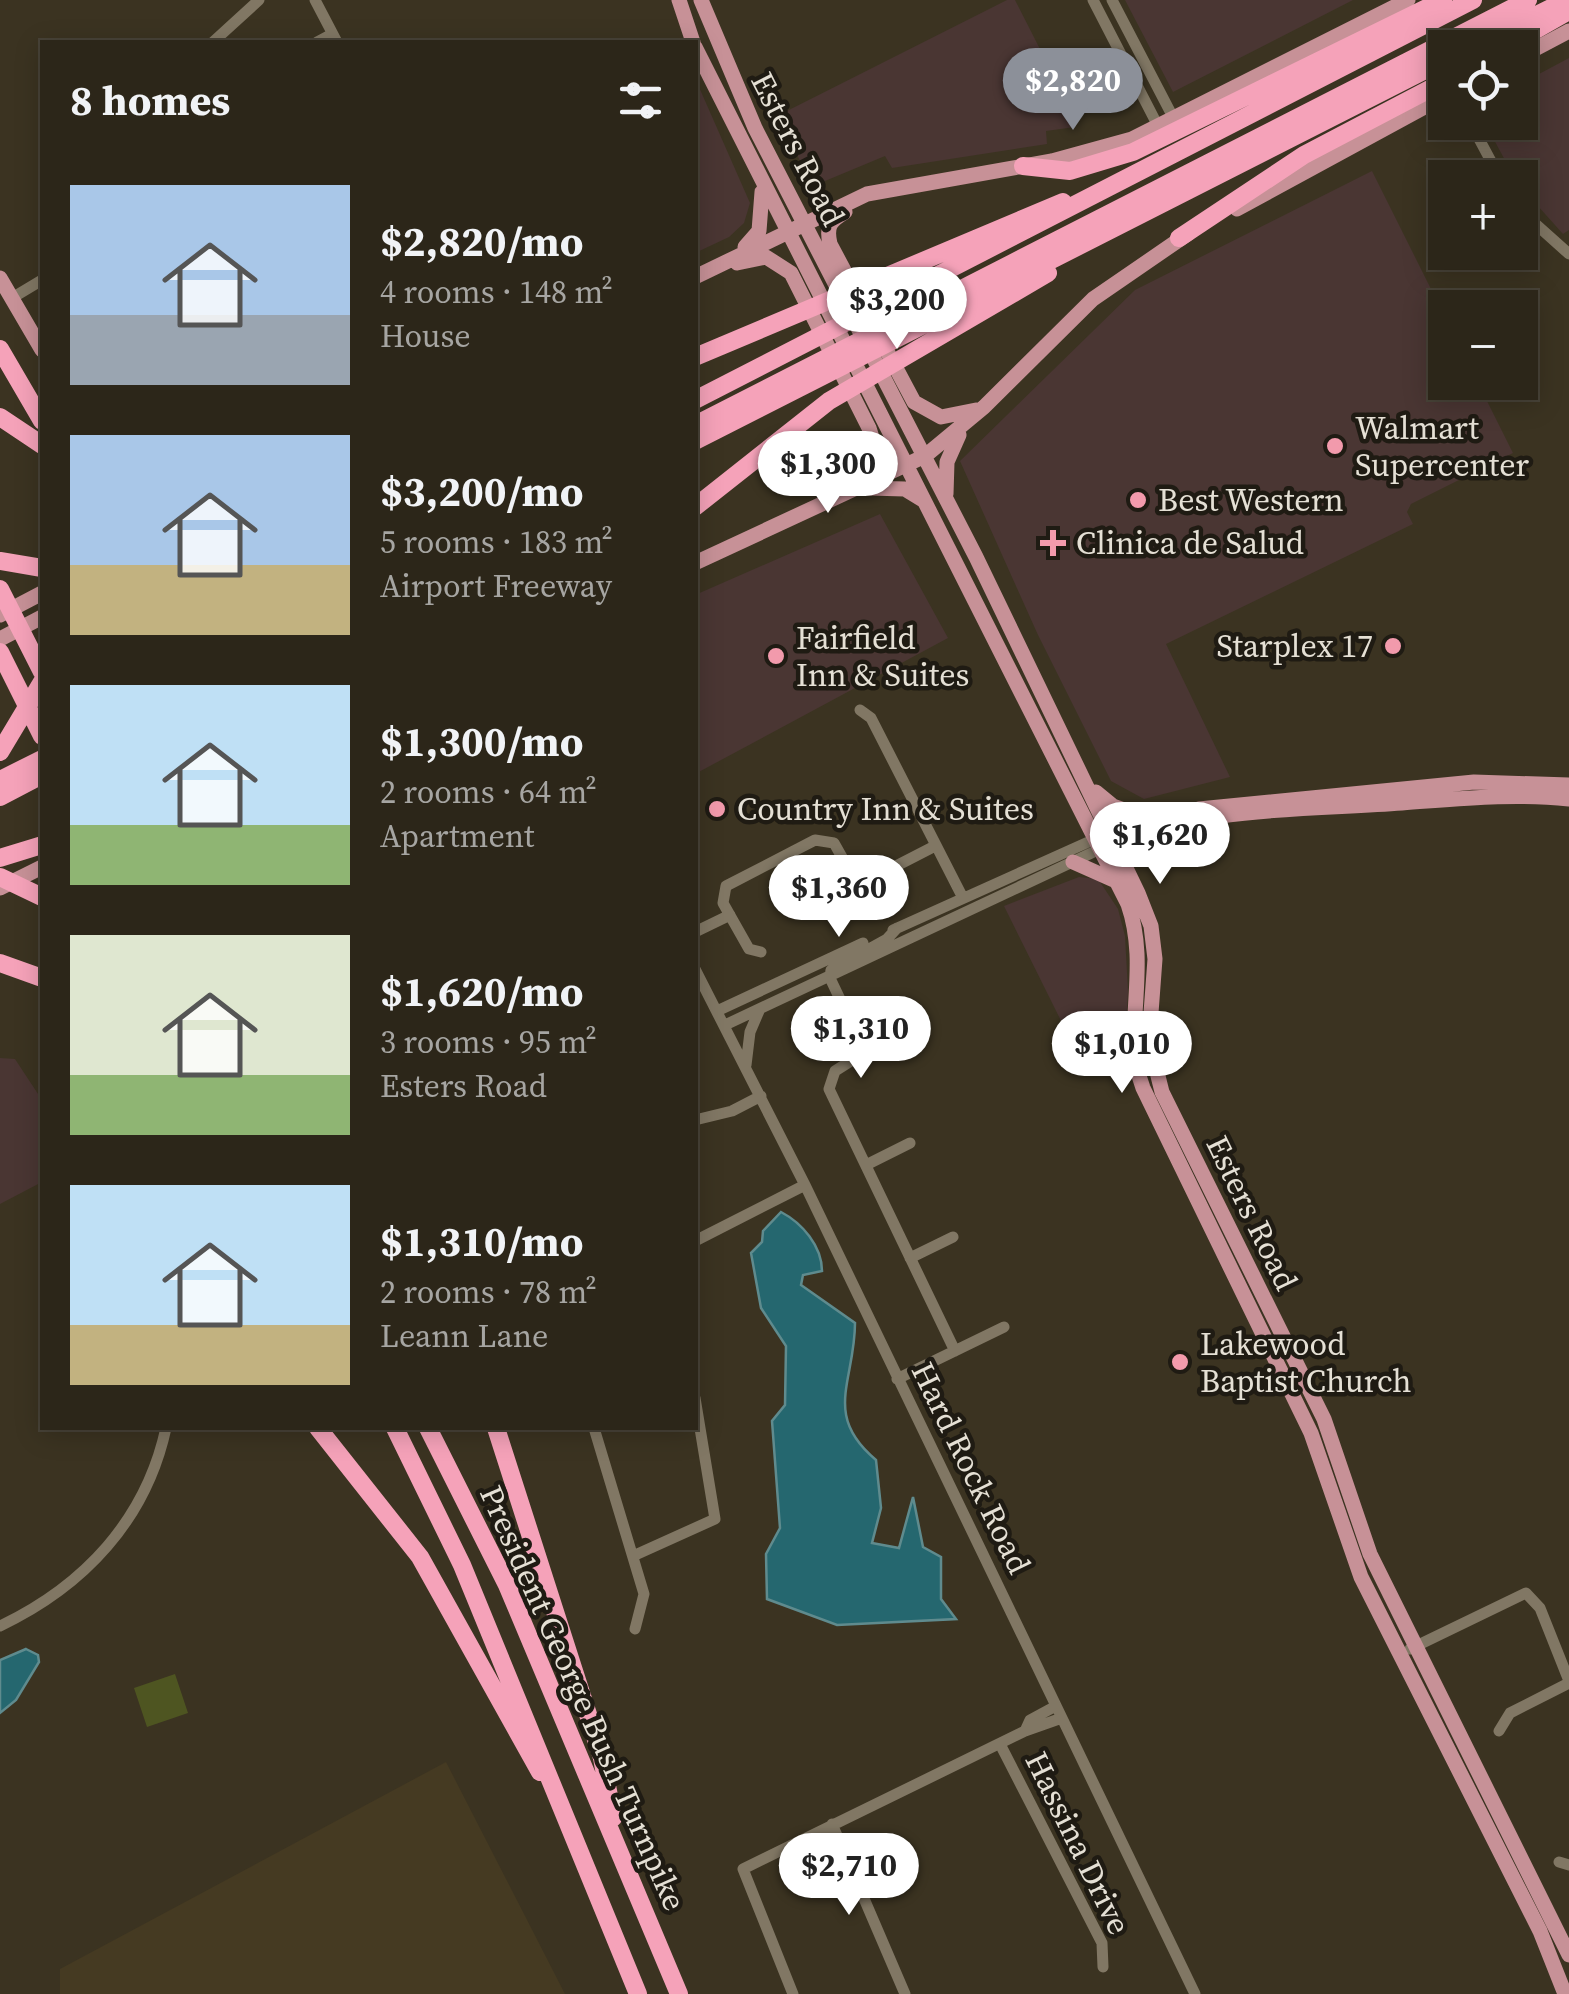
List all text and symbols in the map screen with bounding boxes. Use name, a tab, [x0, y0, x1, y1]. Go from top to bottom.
map controls	[1428, 30, 1538, 400]
button: locate	[1428, 30, 1538, 140]
pin: $2,820	[992, 48, 1154, 133]
text: $2,820	[1025, 58, 1121, 102]
street label: Esters Road	[740, 65, 856, 233]
text: 8 homes	[70, 71, 230, 129]
icon: filters	[613, 73, 668, 128]
button: +	[1428, 160, 1538, 270]
text: $2,820/mo	[380, 212, 583, 270]
icon: home	[150, 225, 270, 345]
pin: $3,200	[816, 267, 978, 352]
text: 4 rooms · 148 m²	[380, 270, 613, 314]
text: $3,200	[849, 277, 945, 321]
button: −	[1428, 290, 1538, 400]
text: House	[380, 314, 471, 358]
place label: Walmart Supercenter	[1355, 406, 1529, 487]
pin: $1,300	[747, 431, 909, 516]
marker: Walmart Supercenter	[1324, 435, 1346, 457]
text: $1,300	[780, 441, 876, 485]
text: $3,200/mo	[380, 462, 583, 520]
icon: home	[150, 475, 270, 595]
place label: Best Western	[1158, 478, 1344, 522]
marker: Best Western	[1127, 489, 1149, 511]
text: 5 rooms · 183 m²	[380, 520, 613, 564]
place label: Clinica de Salud	[1076, 521, 1304, 565]
marker: Clinica de Salud	[1040, 530, 1066, 556]
text: Airport Freeway	[380, 564, 612, 608]
place label: Fairfield Inn & Suites	[796, 616, 969, 697]
place label: Starplex 17	[1216, 624, 1373, 668]
marker: Starplex 17	[1382, 635, 1404, 657]
marker: Fairfield Inn & Suites	[765, 645, 787, 667]
text: $1,300/mo	[380, 712, 583, 770]
icon: home	[150, 725, 270, 845]
text: 2 rooms · 64 m²	[380, 770, 597, 814]
place label: Country Inn & Suites	[737, 787, 1034, 831]
marker: Country Inn & Suites	[706, 798, 728, 820]
pin: $1,620	[1079, 802, 1241, 887]
text: $1,620	[1112, 812, 1208, 856]
text: Apartment	[380, 814, 534, 858]
pin: $1,360	[758, 855, 920, 940]
text: $1,360	[791, 865, 887, 909]
text: $1,620/mo	[380, 962, 583, 1020]
icon: home	[150, 975, 270, 1095]
pin: $1,310	[780, 996, 942, 1081]
text: $1,310	[813, 1006, 909, 1050]
pin: $1,010	[1041, 1011, 1203, 1096]
text: 3 rooms · 95 m²	[380, 1020, 597, 1064]
text: $1,010	[1074, 1021, 1170, 1065]
text: Esters Road	[380, 1064, 547, 1108]
street label: Esters Road	[1196, 1128, 1308, 1298]
text: $1,310/mo	[380, 1212, 583, 1270]
icon: home	[150, 1225, 270, 1345]
text: 2 rooms · 78 m²	[380, 1270, 597, 1314]
text: Leann Lane	[380, 1314, 548, 1358]
place label: Lakewood Baptist Church	[1200, 1322, 1411, 1403]
marker: Lakewood Baptist Church	[1169, 1351, 1191, 1373]
street label: Hard Rock Road	[901, 1355, 1041, 1581]
street label: President George Bush Turnpike	[469, 1479, 697, 1917]
street label: Hassina Drive	[1015, 1744, 1141, 1942]
pin: $2,710	[768, 1833, 930, 1918]
text: $2,710	[801, 1843, 897, 1887]

